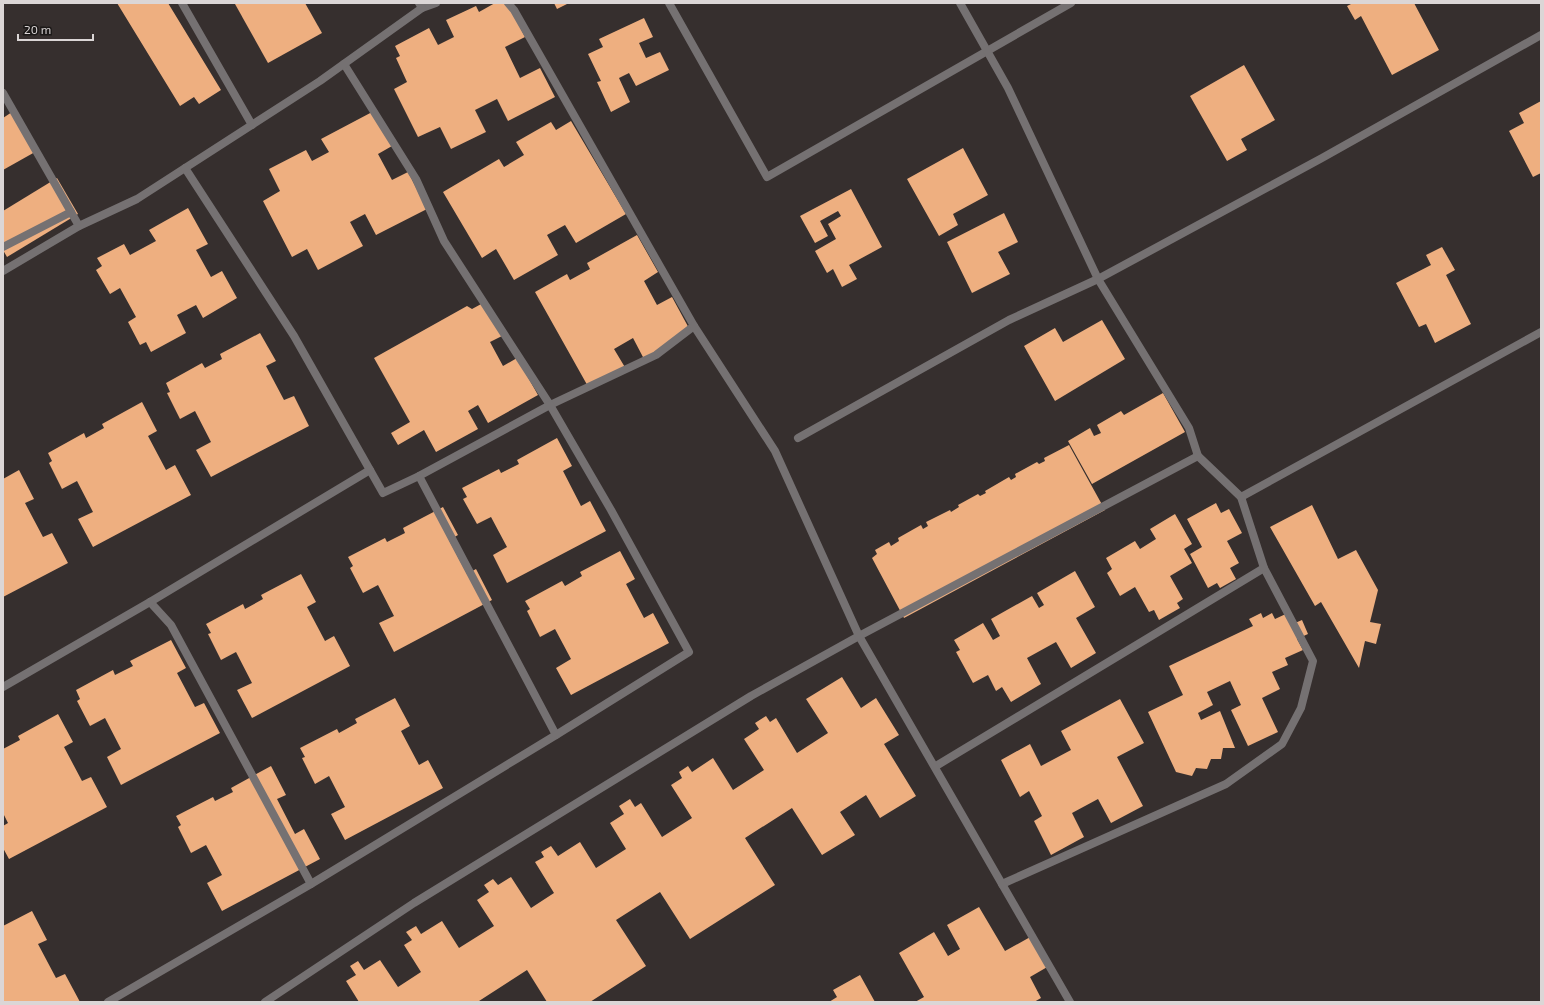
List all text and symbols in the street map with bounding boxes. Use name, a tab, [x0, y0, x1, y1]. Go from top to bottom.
scale bar	[18, 16, 93, 42]
text: 20 m	[24, 22, 51, 36]

